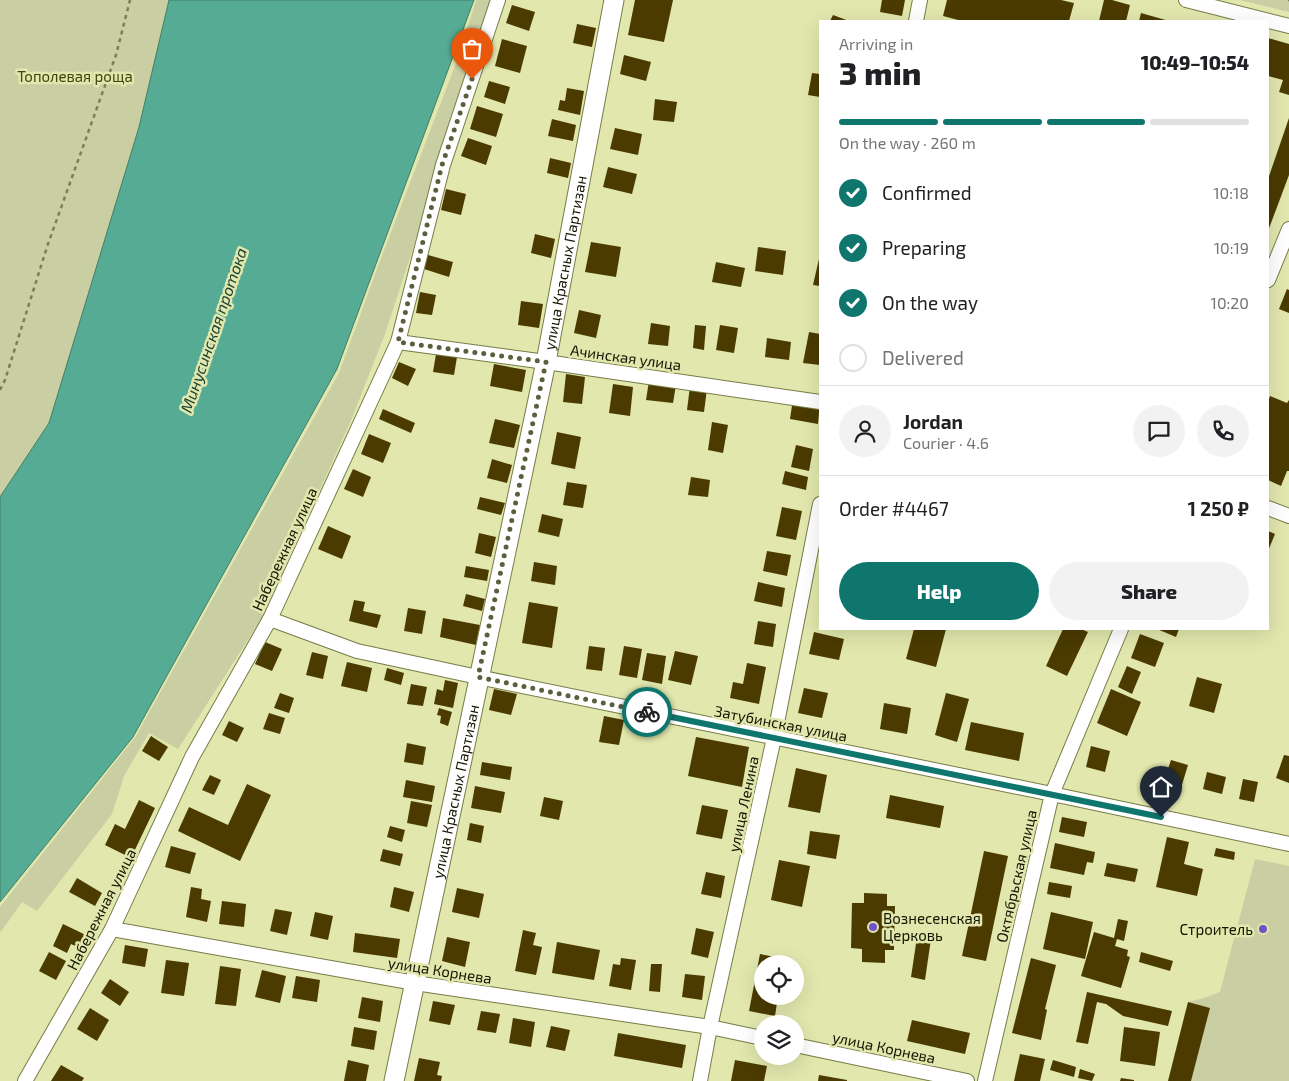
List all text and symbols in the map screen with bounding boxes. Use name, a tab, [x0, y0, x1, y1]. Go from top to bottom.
pin	[451, 28, 493, 79]
text: Arriving in	[839, 34, 913, 53]
icon: bag	[458, 35, 486, 63]
text: 10:49–10:54	[1141, 51, 1249, 74]
text: 3 min	[839, 53, 921, 91]
park label: Тополевая роща	[17, 67, 133, 85]
text: On the way · 260 m	[839, 133, 976, 152]
street label: улица Красных Партизан	[539, 174, 590, 352]
icon: check	[839, 179, 867, 207]
text: Confirmed	[882, 181, 972, 204]
text: 10:18	[1213, 183, 1249, 202]
icon: check	[839, 234, 867, 262]
text: Preparing	[882, 236, 966, 259]
text: 10:19	[1214, 238, 1249, 257]
water label: Минусинская протока	[176, 245, 250, 415]
icon: check	[839, 289, 867, 317]
text: On the way	[882, 291, 978, 314]
text: 10:20	[1211, 293, 1249, 312]
street label: Ачинская улица	[569, 340, 683, 375]
text: Delivered	[882, 346, 964, 369]
button: person	[839, 405, 891, 457]
button: chat	[1133, 405, 1185, 457]
button: phone	[1197, 405, 1249, 457]
text: Jordan	[903, 410, 963, 433]
text: Courier · 4.6	[903, 433, 989, 452]
street label: Набережная улица	[248, 484, 321, 614]
text: Order #4467	[839, 497, 949, 520]
text: 1 250 ₽	[1188, 497, 1249, 520]
button: Help	[839, 562, 1039, 620]
button: Share	[1049, 562, 1249, 620]
courier	[622, 687, 672, 737]
icon: bike	[633, 698, 661, 726]
street label: Затубинская улица	[713, 701, 849, 746]
street label: улица Красных Партизан	[428, 703, 482, 880]
street label: улица Ленина	[724, 754, 763, 854]
pin	[1140, 766, 1182, 817]
icon: home	[1147, 773, 1175, 801]
street label: Октябрьская улица	[992, 808, 1041, 944]
street label: Набережная улица	[63, 845, 140, 973]
place label: Вознесенская Церковь	[883, 909, 981, 944]
place label: Строитель	[1179, 920, 1253, 938]
marker: Вознесенская Церковь	[867, 921, 879, 933]
marker: Строитель	[1257, 923, 1269, 935]
street label: улица Корнева	[387, 953, 493, 988]
map controls	[754, 955, 804, 1065]
button: locate	[754, 955, 804, 1005]
button: layers	[754, 1015, 804, 1065]
street label: улица Корнева	[831, 1027, 937, 1068]

